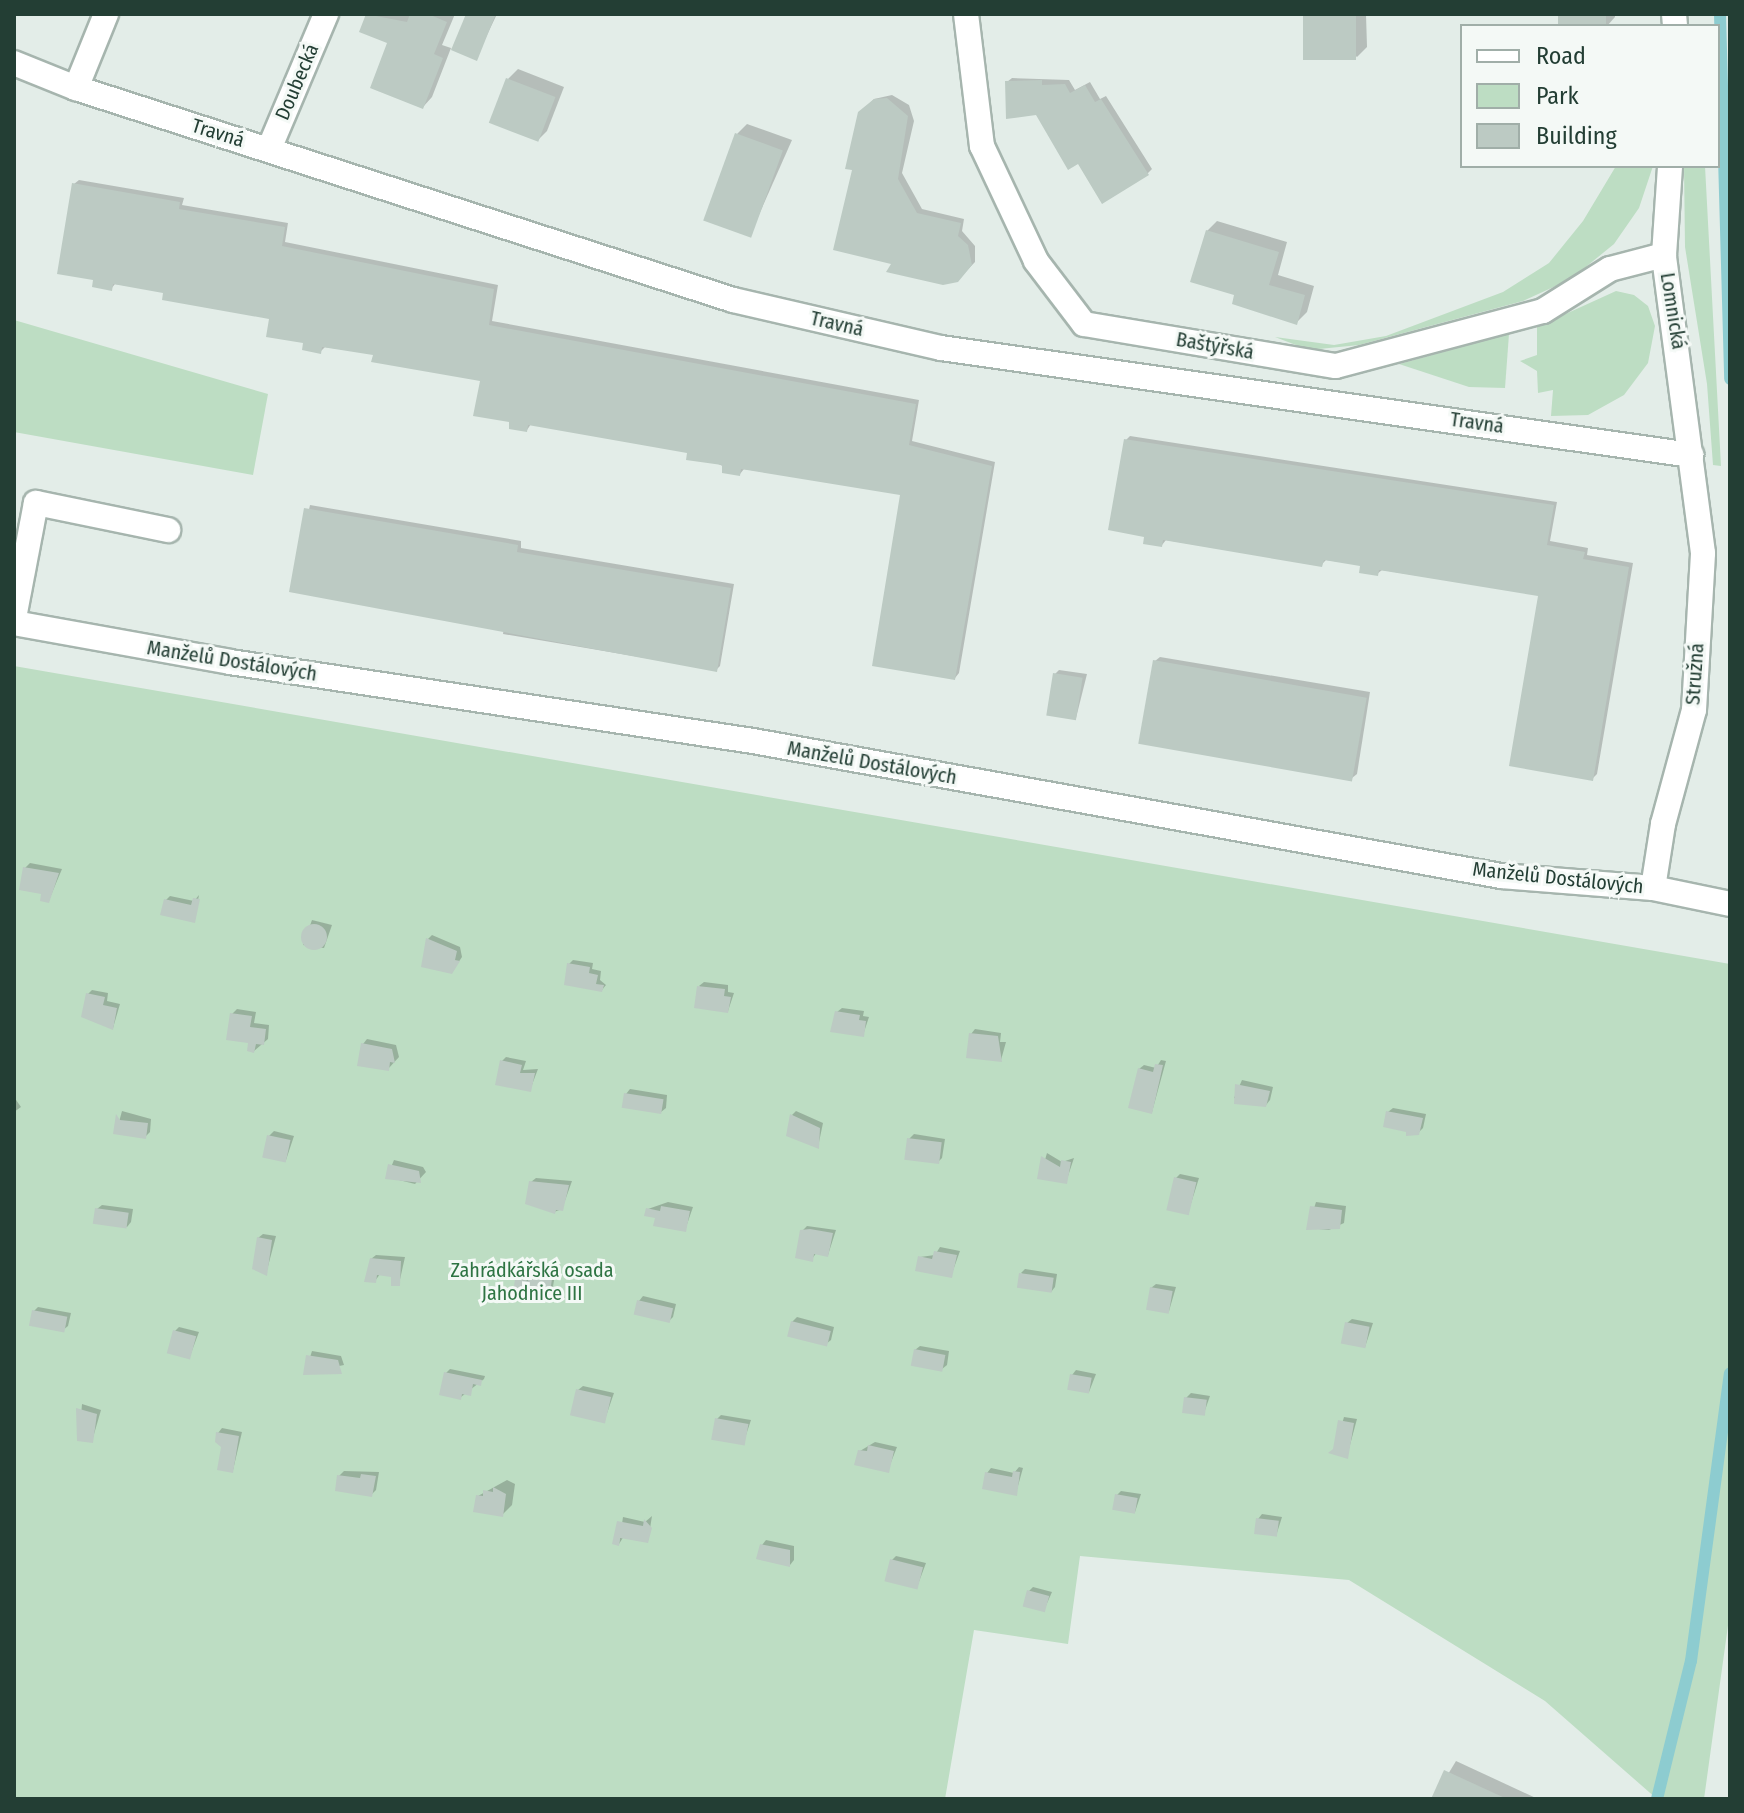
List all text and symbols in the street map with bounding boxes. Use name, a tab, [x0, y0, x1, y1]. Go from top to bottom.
legend	[1460, 24, 1720, 168]
street label: Doubecká	[270, 40, 324, 124]
text: Road	[1536, 42, 1586, 70]
text: Park	[1536, 82, 1579, 110]
street label: Travná	[189, 114, 247, 152]
text: Building	[1536, 122, 1617, 150]
street label: Lomnická	[1655, 271, 1691, 351]
street label: Travná	[808, 306, 866, 342]
street label: Baštýřská	[1174, 327, 1256, 365]
street label: Travná	[1449, 407, 1505, 439]
street label: Manželů Dostálových	[145, 636, 319, 686]
street label: Stružná	[1681, 642, 1709, 706]
street label: Manželů Dostálových	[785, 736, 959, 790]
street label: Manželů Dostálových	[1471, 857, 1645, 899]
park label: Zahrádkářská osada Jahodnice III	[450, 1258, 614, 1305]

